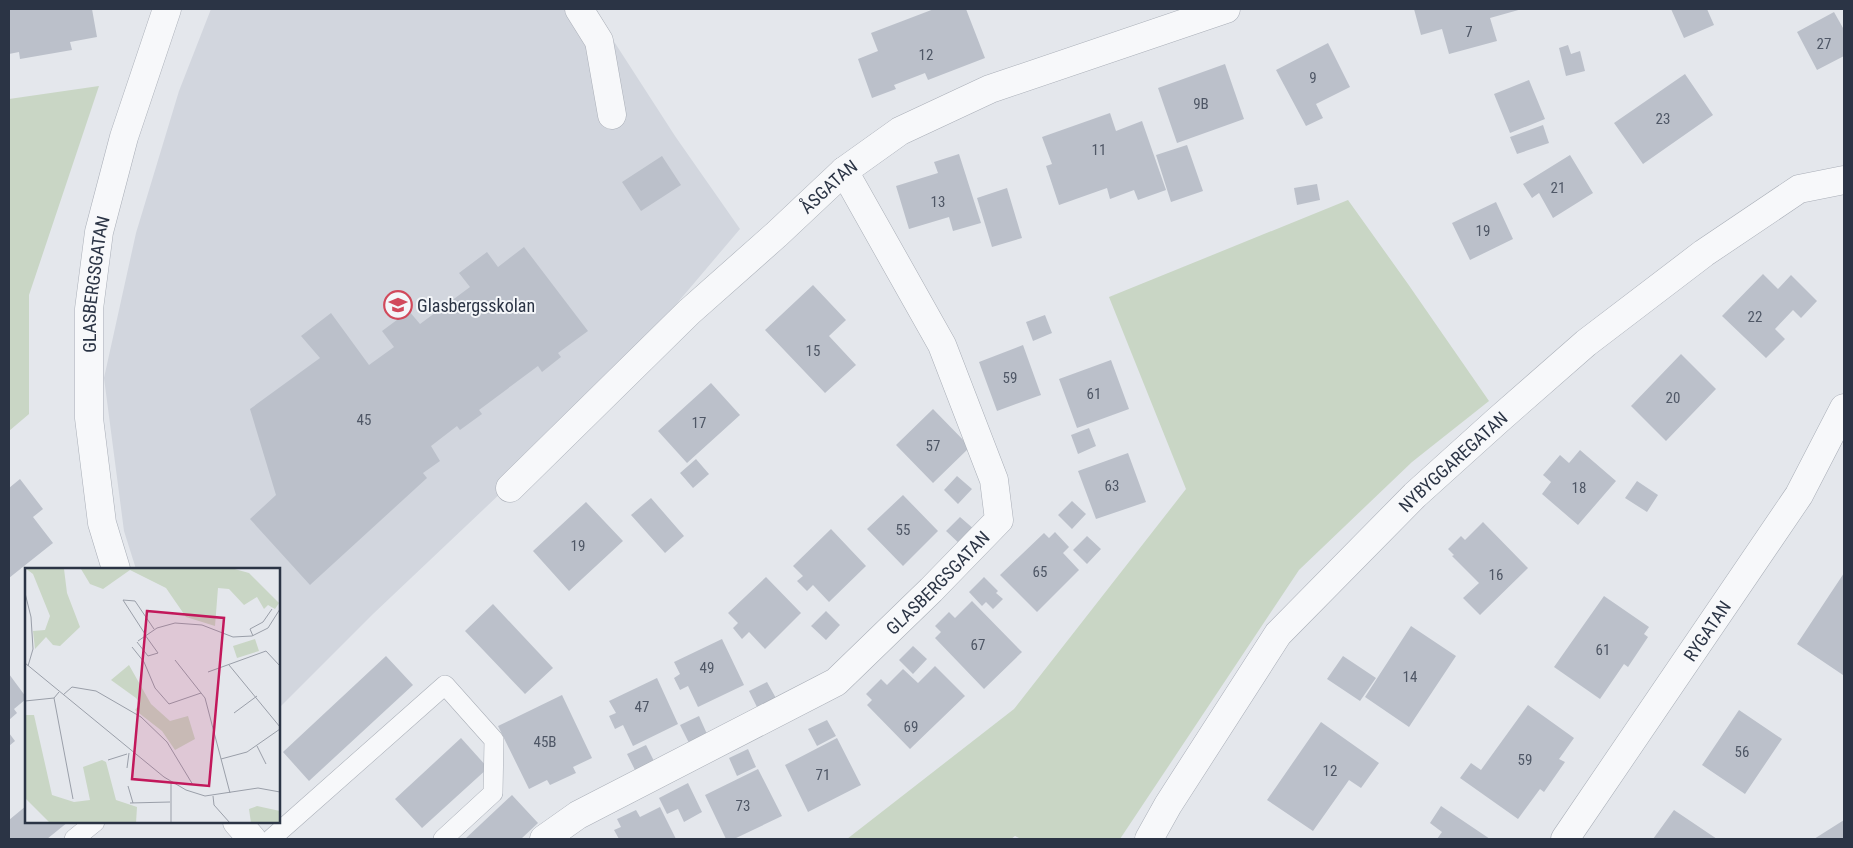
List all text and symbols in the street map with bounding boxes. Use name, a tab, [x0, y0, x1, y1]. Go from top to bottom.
house number: 7	[1465, 23, 1473, 41]
house number: 27	[1817, 35, 1831, 53]
house number: 12	[919, 46, 933, 64]
house number: 9	[1309, 69, 1317, 87]
house number: 9B	[1193, 95, 1209, 113]
house number: 23	[1656, 110, 1670, 128]
house number: 11	[1092, 141, 1106, 159]
street label: ÅSGATAN	[795, 155, 861, 217]
house number: 21	[1551, 179, 1565, 197]
house number: 13	[931, 193, 945, 211]
street label: GLASBERGSGATAN	[78, 214, 113, 353]
house number: 19	[1476, 222, 1490, 240]
school or university icon: Glasbergsskolan	[383, 290, 413, 320]
place label: Glasbergsskolan	[417, 295, 535, 316]
house number: 22	[1748, 308, 1762, 326]
house number: 15	[806, 342, 820, 360]
house number: 59	[1003, 369, 1017, 387]
house number: 61	[1087, 385, 1101, 403]
house number: 20	[1666, 389, 1680, 407]
street label: NYBYGGAREGATAN	[1394, 407, 1511, 516]
house number: 45	[357, 411, 371, 429]
house number: 17	[692, 414, 706, 432]
house number: 57	[926, 437, 940, 455]
house number: 63	[1105, 477, 1119, 495]
house number: 18	[1572, 479, 1586, 497]
house number: 55	[896, 521, 910, 539]
street label: GLASBERGSGATAN	[881, 526, 993, 639]
house number: 19	[571, 537, 585, 555]
house number: 65	[1033, 563, 1047, 581]
house number: 16	[1489, 566, 1503, 584]
inset map	[25, 568, 280, 823]
street label: RYGATAN	[1679, 596, 1735, 665]
house number: 67	[971, 636, 985, 654]
house number: 61	[1596, 641, 1610, 659]
house number: 49	[700, 659, 714, 677]
house number: 14	[1403, 668, 1417, 686]
house number: 47	[635, 698, 649, 716]
house number: 69	[904, 718, 918, 736]
house number: 45B	[534, 733, 557, 751]
house number: 56	[1735, 743, 1749, 761]
house number: 59	[1518, 751, 1532, 769]
house number: 12	[1323, 762, 1337, 780]
house number: 71	[816, 766, 830, 784]
house number: 73	[736, 797, 750, 815]

